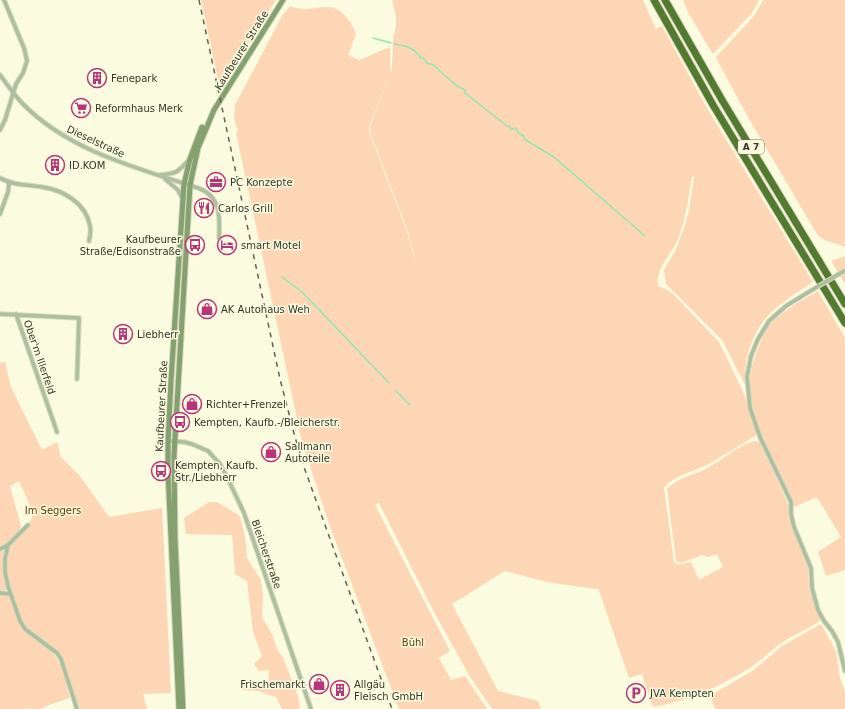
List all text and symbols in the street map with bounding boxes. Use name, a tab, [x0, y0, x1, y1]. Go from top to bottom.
street label: Kaufbeurer Straße	[213, 9, 270, 92]
building icon: Fenepark	[86, 67, 108, 89]
place label: Fenepark	[111, 73, 157, 84]
supermarket icon: Reformhaus Merk	[70, 97, 92, 119]
place label: Reformhaus Merk	[95, 103, 183, 114]
street label: Dieselstraße	[65, 123, 126, 160]
road number: A 7	[738, 140, 764, 154]
building icon: ID.KOM	[44, 154, 66, 176]
place label: ID.KOM	[69, 160, 105, 171]
office icon: PC Konzepte	[205, 171, 227, 193]
place label: PC Konzepte	[230, 177, 293, 188]
restaurant icon: Carlos Grill	[193, 197, 215, 219]
place label: Carlos Grill	[218, 203, 273, 214]
place label: Kaufbeurer Straße/Edisonstraße	[80, 234, 182, 257]
bus stop icon: Kaufbeurer Straße/Edisonstraße	[184, 234, 206, 256]
hotel icon: smart Motel	[216, 234, 238, 256]
place label: smart Motel	[241, 240, 301, 251]
shop icon: AK Autohaus Weh	[196, 298, 218, 320]
place label: AK Autohaus Weh	[221, 304, 310, 315]
street label: Ober'm Illerfeld	[22, 319, 57, 396]
building icon: Liebherr	[112, 323, 134, 345]
place label: Liebherr	[137, 329, 179, 340]
street label: Kaufbeurer Straße	[154, 360, 169, 452]
shop icon: Richter+Frenzel	[181, 393, 203, 415]
place label: Richter+Frenzel	[206, 399, 286, 410]
bus stop icon: Kempten, Kaufb.-/Bleicherstr.	[169, 411, 191, 433]
place label: Kempten, Kaufb.-/Bleicherstr.	[194, 417, 340, 428]
shop icon: Sallmann Autoteile	[260, 441, 282, 463]
place label: Sallmann Autoteile	[285, 441, 332, 464]
bus stop icon: Kempten, Kaufb. Str./Liebherr	[150, 460, 172, 482]
place label: Kempten, Kaufb. Str./Liebherr	[175, 460, 258, 483]
park label: Im Seggers	[25, 505, 81, 516]
street label: Bleicherstraße	[250, 518, 284, 590]
park label: Bühl	[402, 637, 424, 648]
shop icon: Frischemarkt	[308, 673, 330, 695]
place label: Frischemarkt	[240, 679, 305, 690]
building icon: Allgäu Fleisch GmbH	[329, 679, 351, 701]
place label: Allgäu Fleisch GmbH	[354, 679, 423, 702]
parking icon: JVA Kempten	[625, 682, 647, 704]
place label: JVA Kempten	[649, 688, 714, 699]

